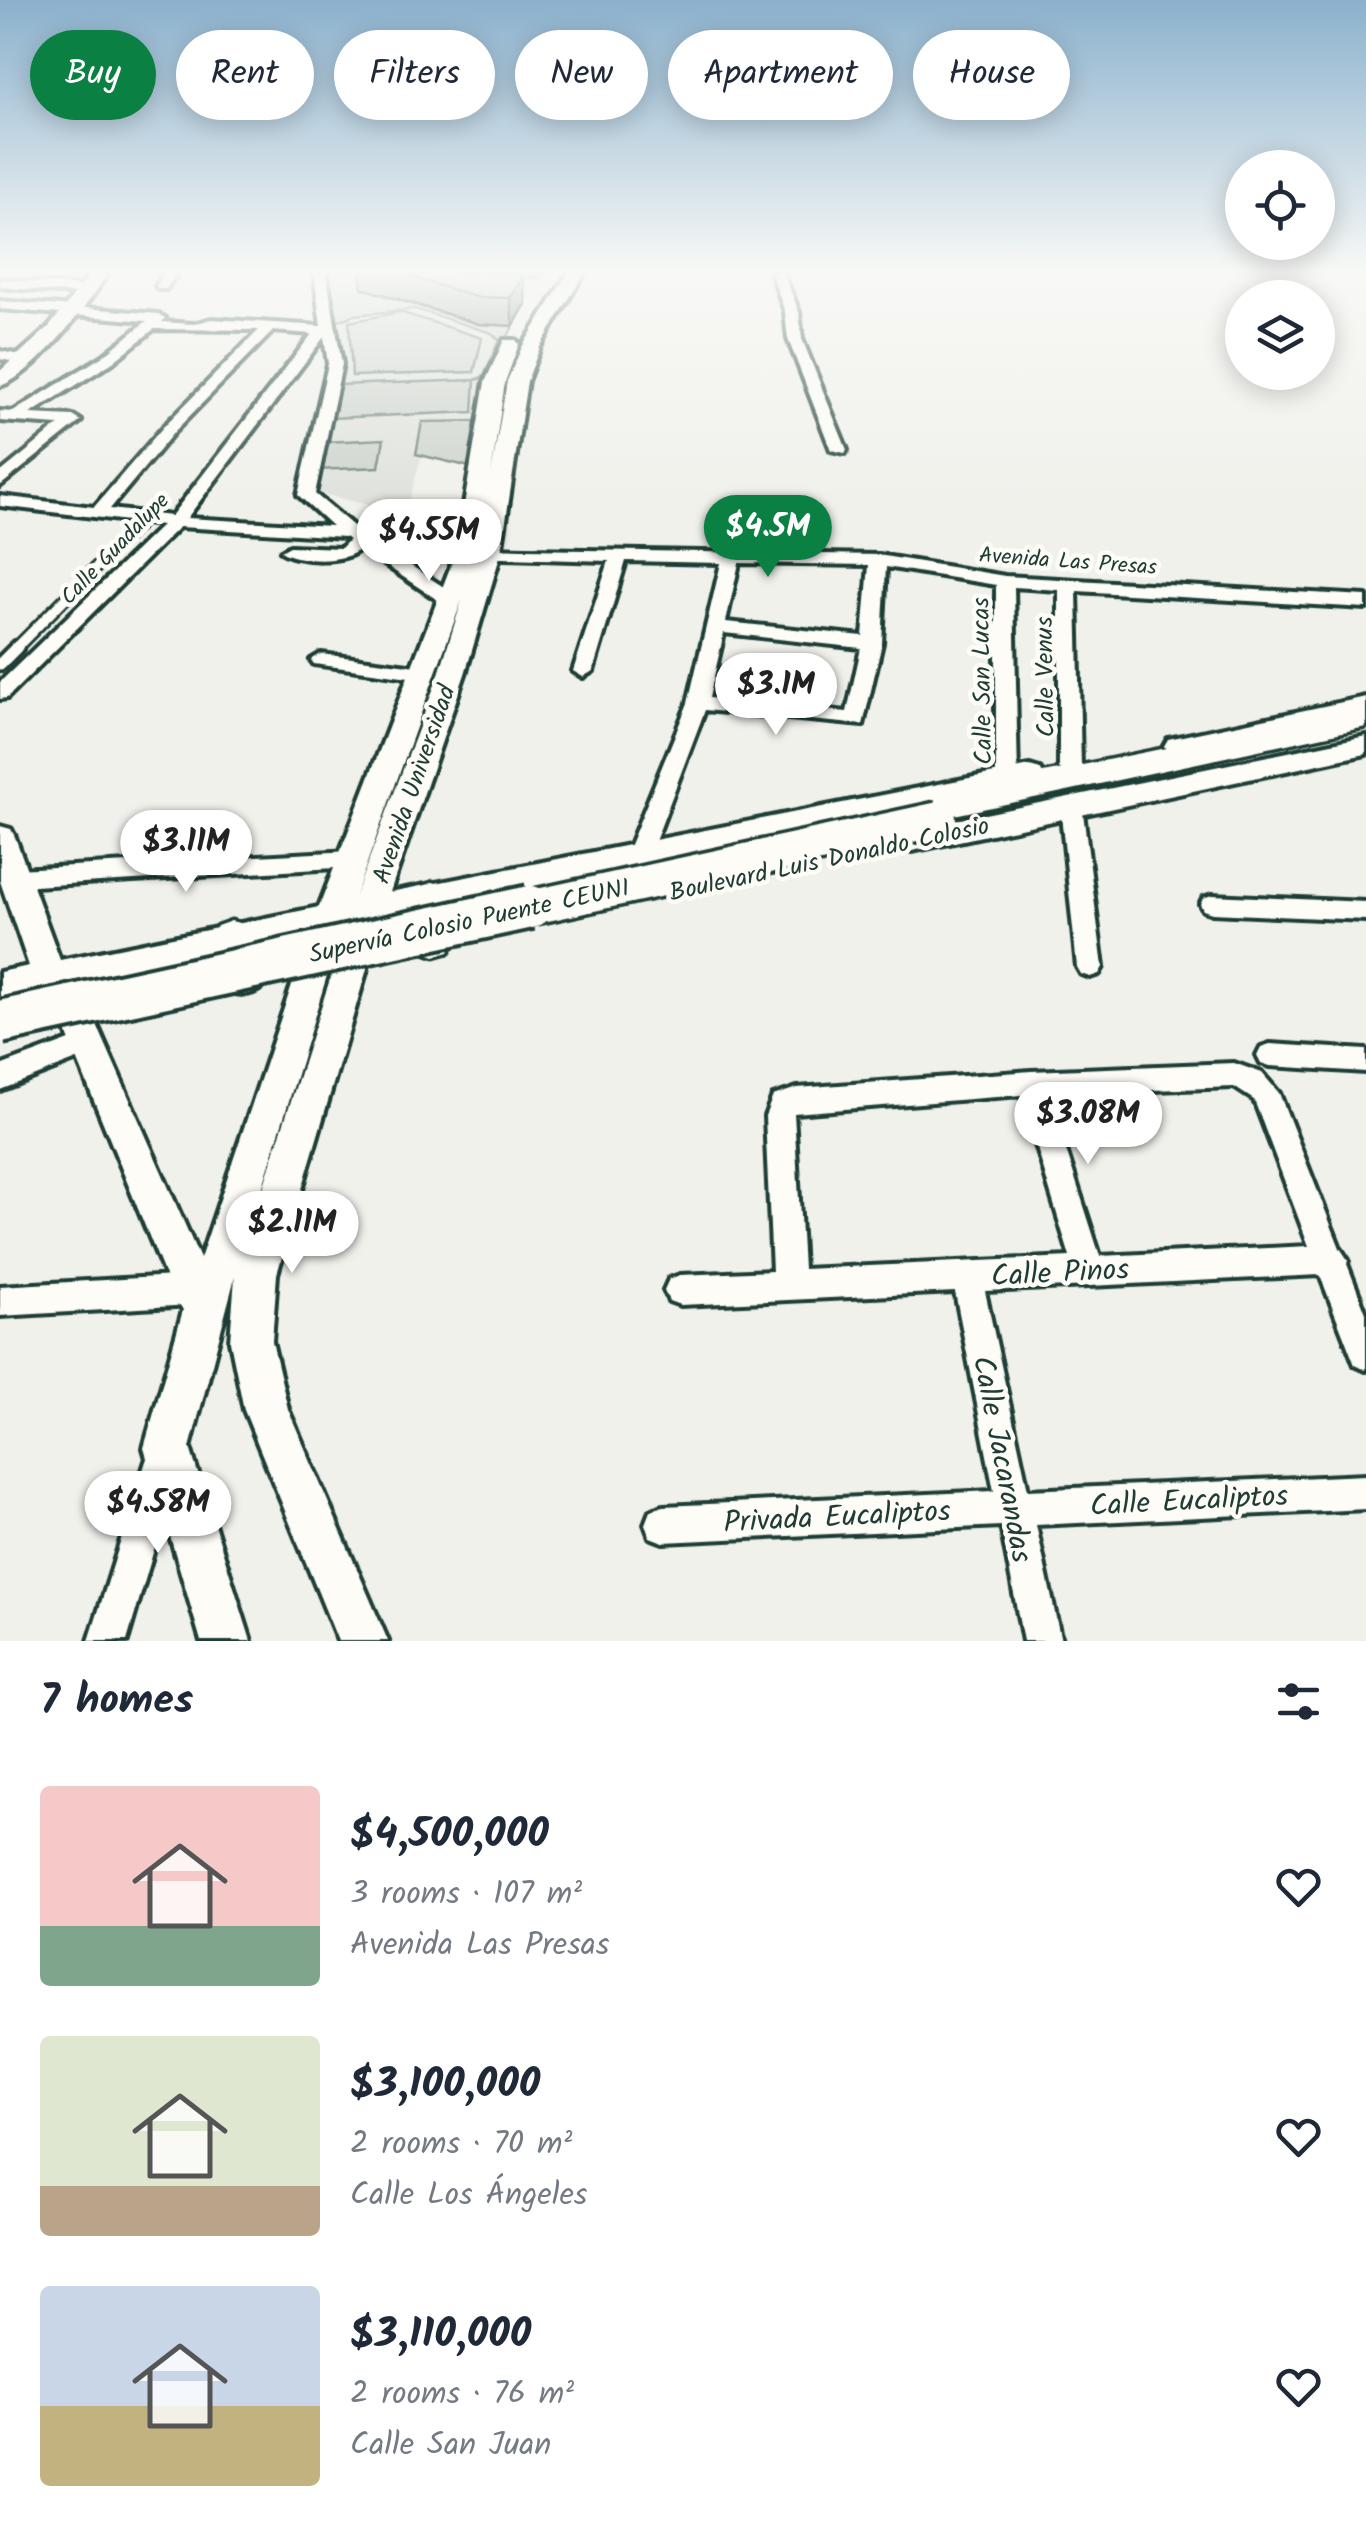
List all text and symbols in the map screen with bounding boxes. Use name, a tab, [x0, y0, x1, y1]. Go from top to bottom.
chip: Buy	[30, 30, 156, 120]
chip: Rent	[176, 30, 314, 120]
chip: Filters	[334, 30, 495, 120]
chip: New	[515, 30, 648, 120]
chip: Apartment	[668, 30, 893, 120]
chip: House	[913, 30, 1070, 120]
map controls	[1225, 150, 1335, 390]
button: locate	[1225, 150, 1335, 260]
button: layers	[1225, 280, 1335, 390]
street label: Calle Guadalupe	[53, 485, 179, 614]
pin: $4.5M	[698, 495, 838, 580]
pin: $4.55M	[348, 499, 510, 584]
text: $4.5M	[726, 502, 810, 553]
text: $4.55M	[379, 506, 479, 557]
street label: Avenida Las Presas	[978, 539, 1159, 586]
street label: Calle San Lucas	[962, 596, 1004, 765]
street label: Calle Venus	[1025, 616, 1067, 738]
pin: $3.1M	[706, 653, 846, 738]
text: $3.1M	[737, 660, 815, 711]
street label: Avenida Universidad	[362, 678, 468, 890]
street label: Boulevard Luis Donaldo Colosio	[666, 806, 993, 913]
pin: $3.11M	[105, 810, 267, 895]
text: $3.11M	[142, 817, 230, 868]
street label: Supervía Colosio Puente CEUNI	[305, 868, 634, 976]
pin: $3.08M	[1007, 1082, 1169, 1167]
text: $3.08M	[1036, 1089, 1140, 1140]
pin: $2.11M	[211, 1191, 373, 1276]
text: $2.11M	[248, 1198, 336, 1249]
street label: Calle Pinos	[990, 1246, 1131, 1302]
street label: Calle Jacarandas	[957, 1352, 1045, 1567]
pin: $4.58M	[77, 1471, 239, 1556]
street label: Calle Eucaliptos	[1089, 1473, 1290, 1531]
text: $4.58M	[106, 1478, 210, 1529]
street label: Privada Eucaliptos	[722, 1488, 952, 1548]
text: 7 homes	[40, 1668, 193, 1735]
icon: filters	[1271, 1674, 1326, 1729]
text: $4,500,000	[350, 1802, 549, 1869]
icon: home	[120, 1826, 240, 1946]
icon: heart	[1271, 1859, 1326, 1914]
text: 3 rooms · 107 m²	[350, 1869, 582, 1920]
text: Avenida Las Presas	[350, 1920, 609, 1971]
text: $3,100,000	[350, 2052, 540, 2119]
icon: home	[120, 2076, 240, 2196]
icon: heart	[1271, 2109, 1326, 2164]
text: 2 rooms · 70 m²	[350, 2119, 572, 2170]
text: Calle Los Ángeles	[350, 2170, 588, 2221]
text: $3,110,000	[350, 2302, 531, 2369]
icon: home	[120, 2326, 240, 2446]
icon: heart	[1271, 2359, 1326, 2414]
text: 2 rooms · 76 m²	[350, 2369, 574, 2420]
text: Calle San Juan	[350, 2420, 551, 2471]

